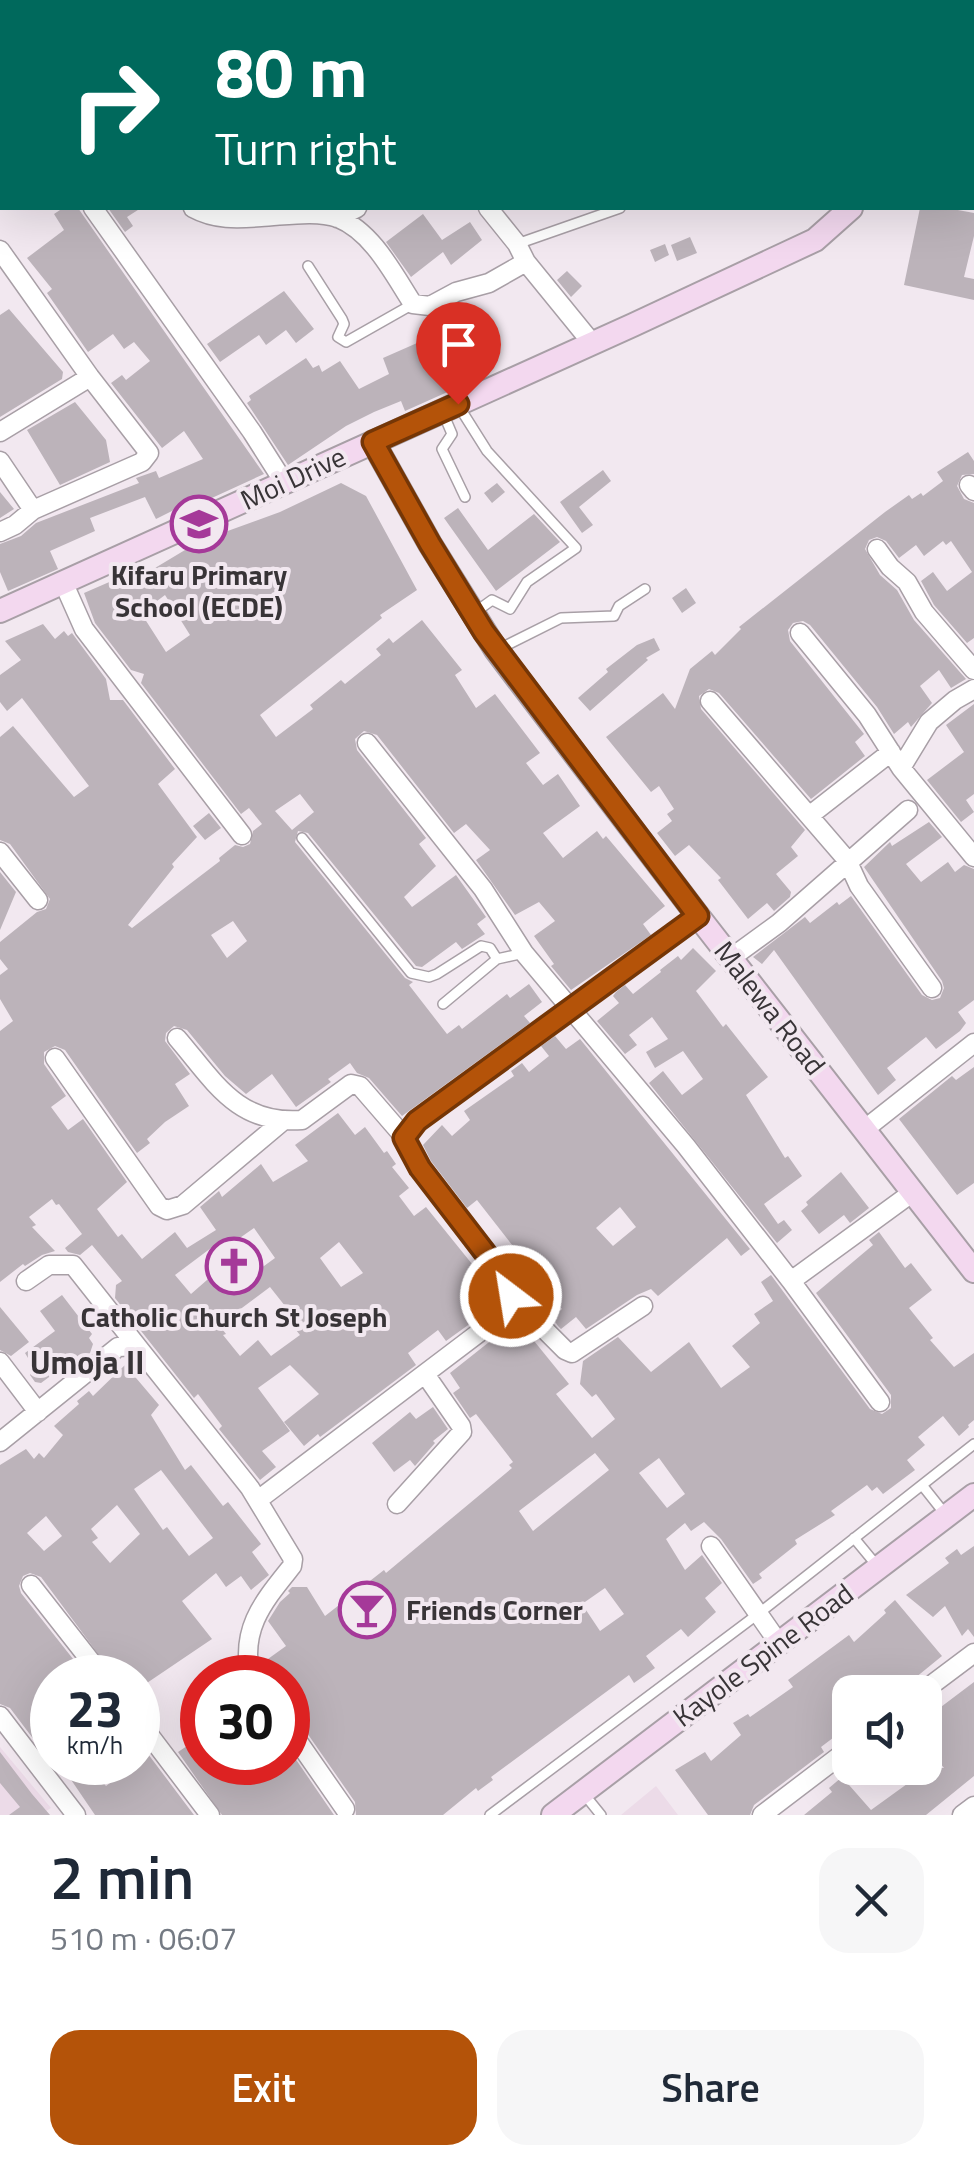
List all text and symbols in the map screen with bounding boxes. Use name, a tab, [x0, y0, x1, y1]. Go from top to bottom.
text: 80 m	[215, 18, 368, 124]
icon: right	[50, 40, 180, 170]
text: Turn right	[215, 114, 397, 182]
pin	[416, 302, 501, 405]
icon: arrive	[431, 317, 486, 372]
street label: Moi Drive	[233, 434, 352, 521]
school or university icon: Kifaru Primary School (ECDE)	[169, 494, 229, 554]
place label: Kifaru Primary School (ECDE)	[111, 553, 287, 628]
street label: Malewa Road	[704, 931, 837, 1084]
church icon: Catholic Church St Joseph	[204, 1236, 264, 1296]
position arrow	[459, 1244, 563, 1348]
place label: Catholic Church St Joseph	[80, 1295, 388, 1338]
district label: Umoja II	[30, 1338, 144, 1386]
street label: Kayole Spine Road	[663, 1572, 862, 1737]
bar icon: Friends Corner	[337, 1580, 397, 1640]
place label: Friends Corner	[406, 1588, 583, 1631]
speed limit sign: 30	[180, 1655, 310, 1785]
text: 23	[67, 1670, 123, 1746]
map controls	[832, 1675, 942, 1785]
button: sound	[832, 1675, 942, 1785]
text: km/h	[67, 1726, 123, 1764]
text: 2 min	[50, 1831, 194, 1922]
button: close	[819, 1848, 924, 1953]
text: 510 m · 06:07	[50, 1914, 237, 1962]
button: Exit	[50, 2030, 477, 2145]
button: Share	[497, 2030, 924, 2145]

